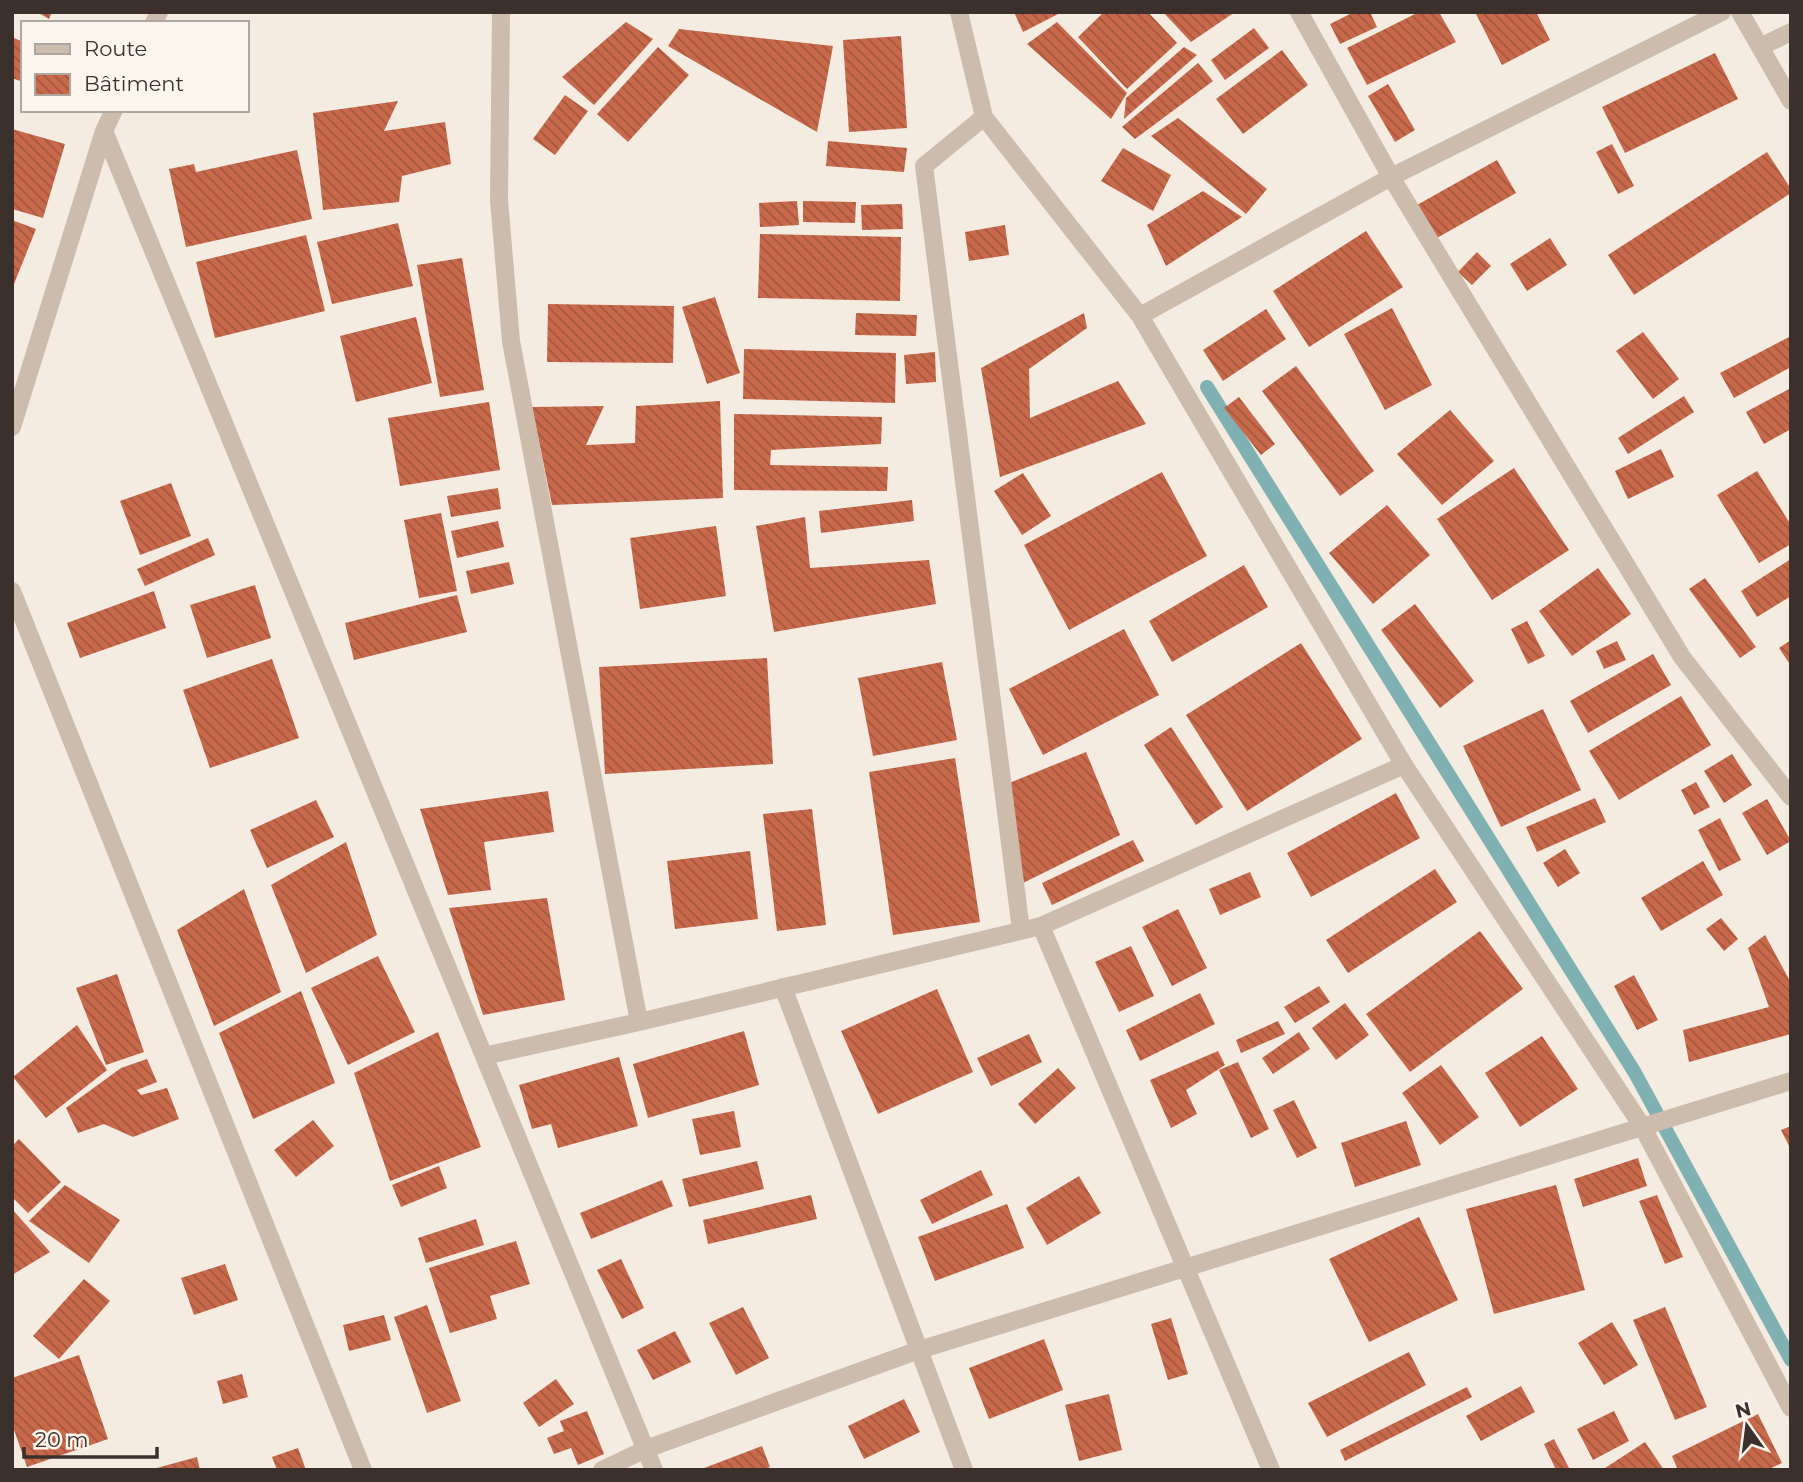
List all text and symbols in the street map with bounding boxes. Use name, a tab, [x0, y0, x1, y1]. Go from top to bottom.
legend	[21, 21, 248, 112]
text: Route	[84, 36, 147, 61]
text: Bâtiment	[84, 71, 184, 96]
north arrow	[1712, 1391, 1782, 1461]
text: N	[1733, 1397, 1753, 1423]
scale bar	[24, 1416, 158, 1460]
text: 20 m	[35, 1427, 89, 1452]

